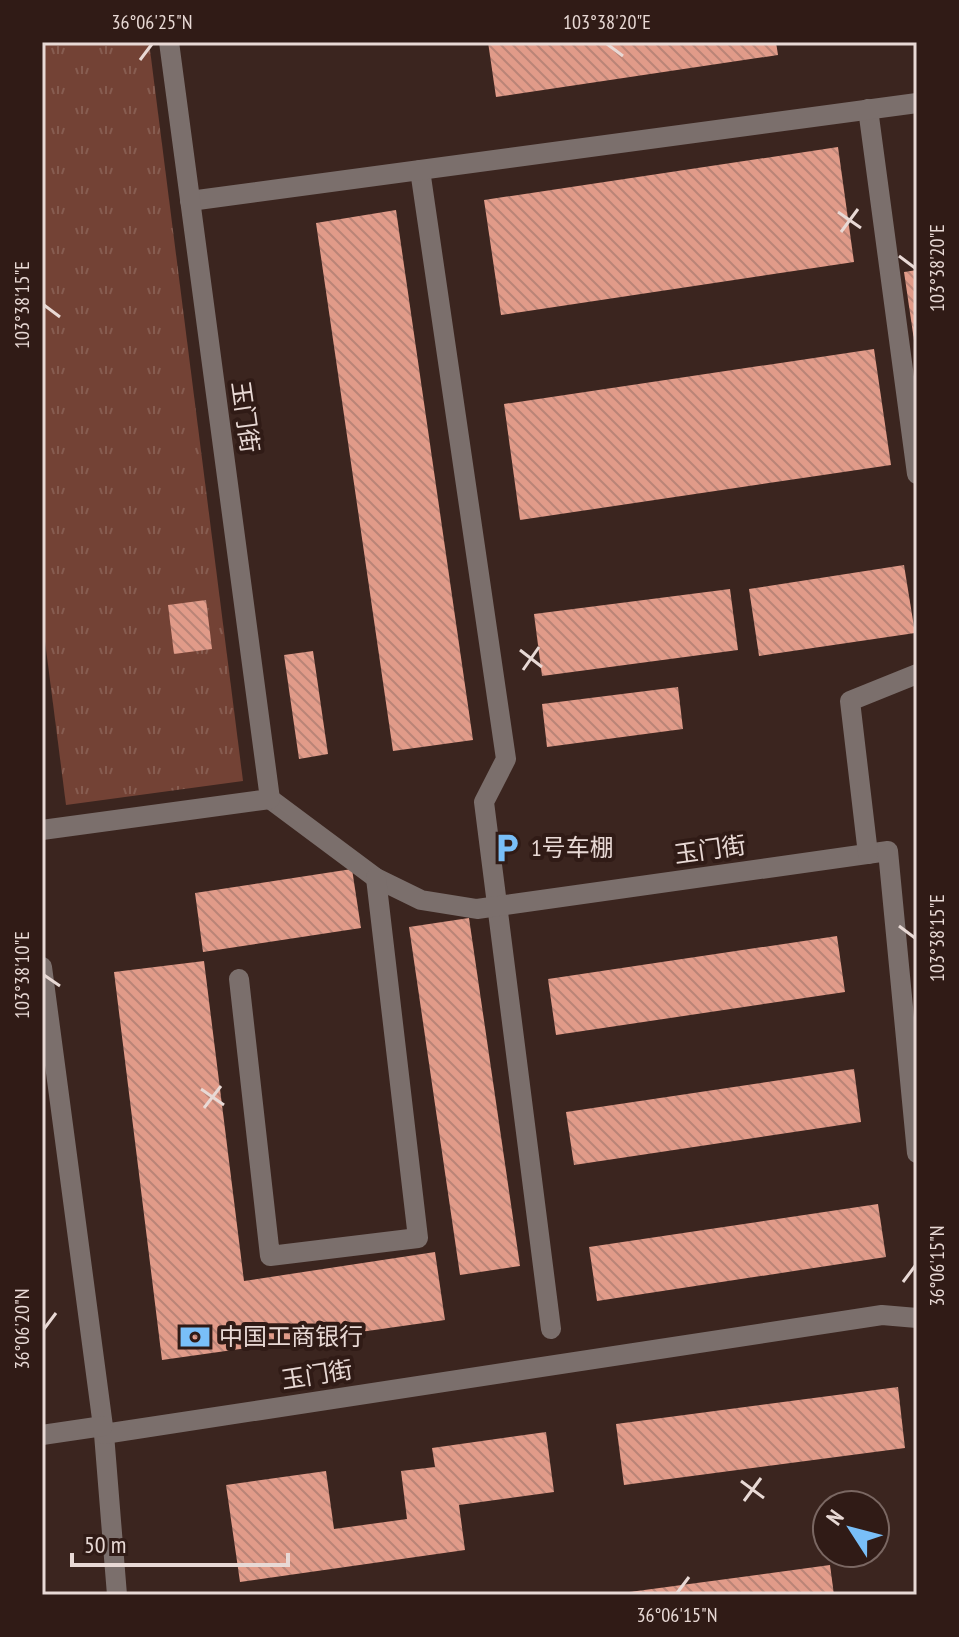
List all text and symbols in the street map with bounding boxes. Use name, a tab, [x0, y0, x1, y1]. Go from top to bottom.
text: 36°06'25"N	[112, 9, 192, 35]
text: 103°38'20"E	[563, 9, 651, 35]
text: 103°38'20"E	[924, 224, 950, 312]
text: 103°38'15"E	[9, 261, 35, 349]
street label: 玉门街	[225, 379, 266, 455]
street label: 玉门街	[672, 829, 748, 870]
parking icon: 1号车棚	[490, 831, 524, 865]
place label: 1号车棚	[531, 832, 614, 863]
text: 103°38'15"E	[924, 894, 950, 982]
text: 103°38'10"E	[9, 931, 35, 1019]
text: 36°06'15"N	[924, 1226, 950, 1306]
text: 36°06'20"N	[9, 1289, 35, 1369]
bank icon: 中国工商银行	[178, 1320, 212, 1354]
place label: 中国工商银行	[219, 1321, 363, 1352]
street label: 玉门街	[279, 1354, 355, 1395]
north arrow	[811, 1489, 891, 1569]
text: N	[820, 1504, 850, 1530]
scale bar	[72, 1517, 288, 1567]
text: 50 m	[84, 1529, 126, 1560]
text: 36°06'15"N	[637, 1602, 717, 1628]

